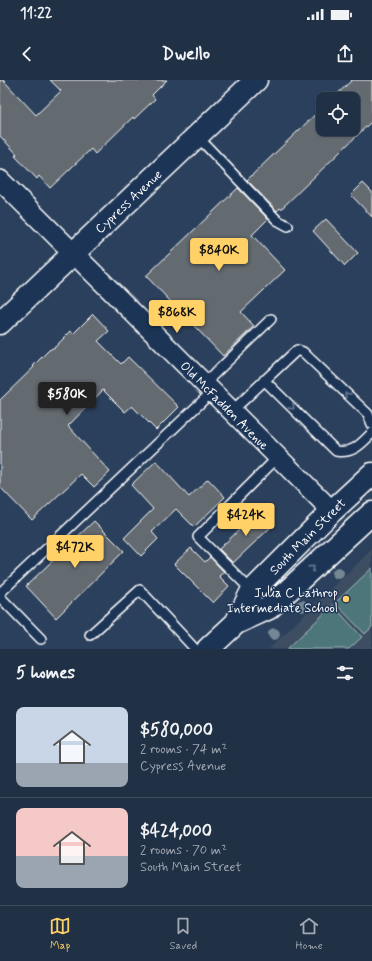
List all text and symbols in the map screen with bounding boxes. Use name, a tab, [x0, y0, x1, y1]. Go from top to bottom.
text: 11:22	[20, 4, 52, 24]
text: Dwello	[162, 42, 210, 66]
icon: back	[16, 43, 38, 65]
icon: share	[334, 43, 356, 65]
map controls	[316, 92, 360, 136]
button: locate	[316, 92, 360, 136]
street label: Cypress Avenue	[92, 166, 166, 238]
pin: $840K	[191, 238, 247, 272]
text: $840K	[199, 242, 239, 259]
pin: $868K	[149, 300, 205, 334]
text: $868K	[158, 304, 196, 321]
street label: Old McFadden Avenue	[176, 358, 272, 454]
pin: $580K	[39, 382, 95, 416]
text: $580K	[47, 386, 87, 403]
one-way arrow	[344, 392, 352, 400]
one-way arrow	[287, 402, 295, 410]
street label: South Main Street	[266, 495, 350, 579]
pin: $424K	[218, 503, 274, 537]
text: $424K	[227, 507, 265, 524]
pin: $472K	[47, 535, 103, 569]
text: $472K	[56, 539, 94, 556]
one-way arrow	[307, 565, 315, 573]
place label: Julia C Lathrop Intermediate School	[227, 585, 338, 617]
marker: Julia C Lathrop Intermediate School	[341, 594, 351, 604]
text: 5 homes	[16, 662, 75, 684]
icon: filters	[334, 662, 356, 684]
text: $580,000	[140, 719, 213, 741]
icon: home	[48, 723, 96, 771]
text: 2 rooms · 74 m²	[140, 741, 227, 758]
text: Cypress Avenue	[140, 758, 226, 775]
text: $424,000	[140, 820, 212, 842]
icon: home	[48, 824, 96, 872]
text: 2 rooms · 70 m²	[140, 842, 227, 859]
text: South Main Street	[140, 859, 242, 876]
tab: Map	[49, 915, 71, 953]
tab: Saved	[169, 915, 197, 953]
tab: Home	[296, 915, 323, 953]

